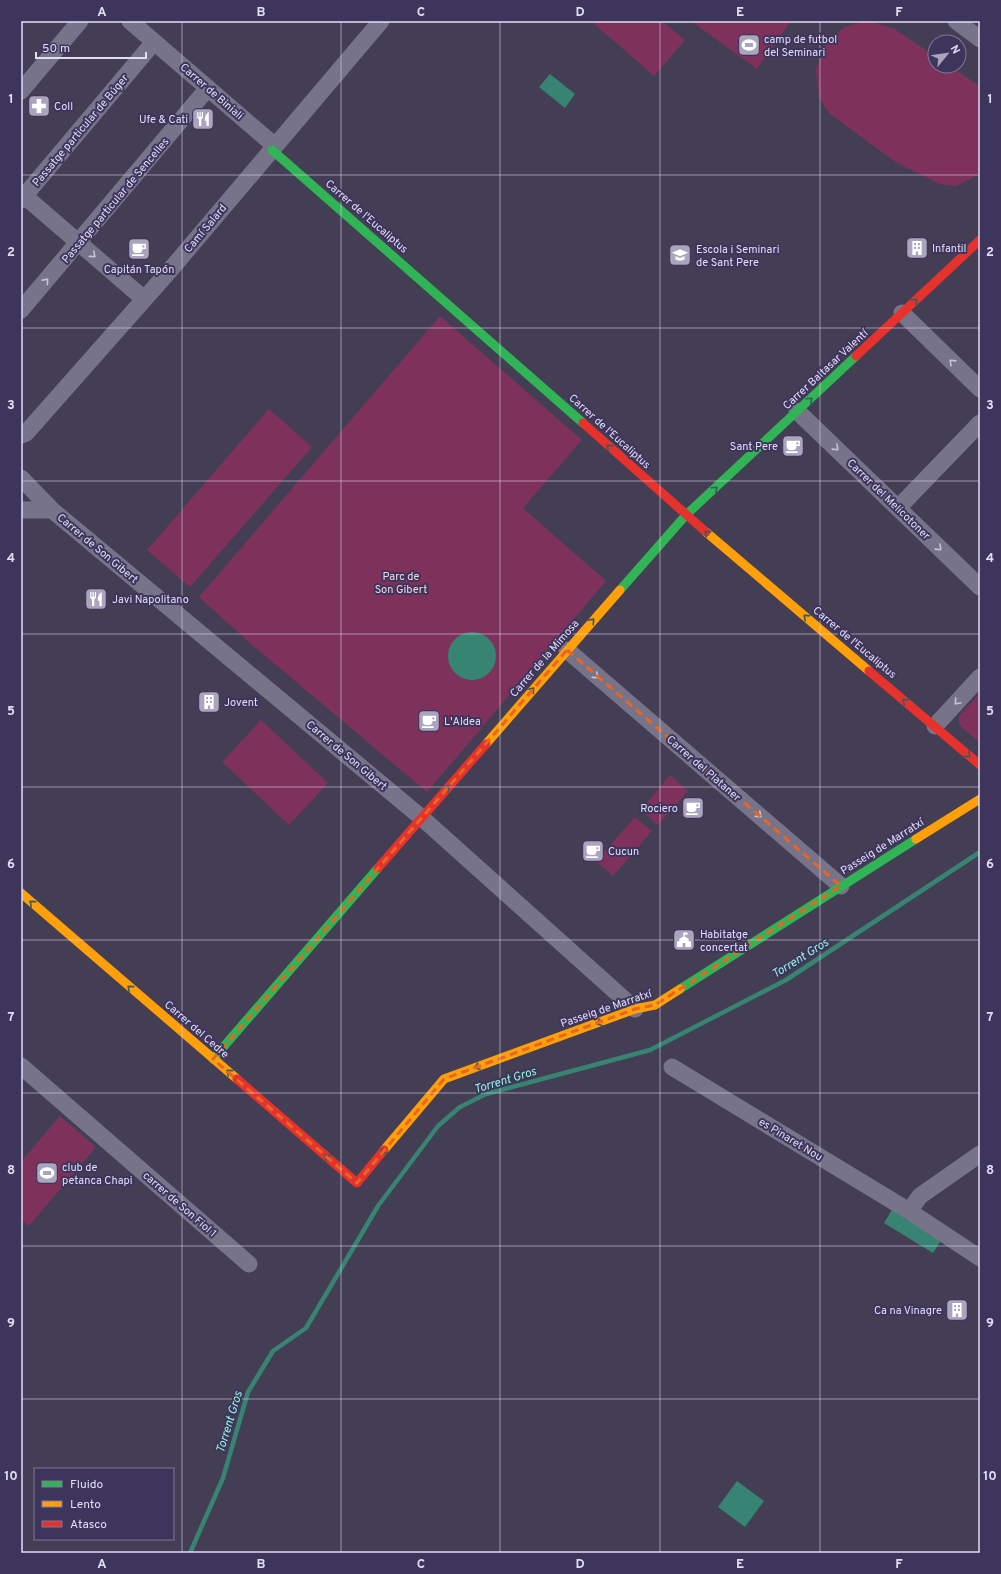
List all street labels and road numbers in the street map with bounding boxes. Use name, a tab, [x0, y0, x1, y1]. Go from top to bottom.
street label: Carrer de Biniali	[177, 60, 246, 123]
street label: Passatge particular de Búger	[30, 71, 132, 190]
street label: Passatge particular de Sencelles	[59, 135, 172, 266]
street label: Carrer de l'Eucaliptus	[322, 177, 411, 256]
street label: Camí Salard	[181, 201, 230, 256]
street label: Carrer Baltasar Valentí	[780, 326, 872, 413]
street label: Carrer de l'Eucaliptus	[566, 391, 653, 472]
street label: Carrer del Melicotoner	[844, 456, 933, 544]
street label: Carrer de Son Gibert	[54, 511, 141, 587]
street label: Carrer de l'Eucaliptus	[810, 604, 899, 682]
street label: Carrer de la Mimosa	[507, 617, 582, 700]
street label: Carrer de Son Gibert	[303, 718, 390, 794]
street label: Carrer del Plataner	[663, 733, 744, 805]
street label: Passeig de Marratxí	[838, 815, 928, 878]
street label: Passeig de Marratxí	[559, 986, 655, 1031]
street label: Carrer del Cedre	[161, 998, 232, 1062]
street label: es Pinaret Nou	[756, 1115, 825, 1164]
street label: carrer de Son Fiol 1	[140, 1169, 219, 1241]

